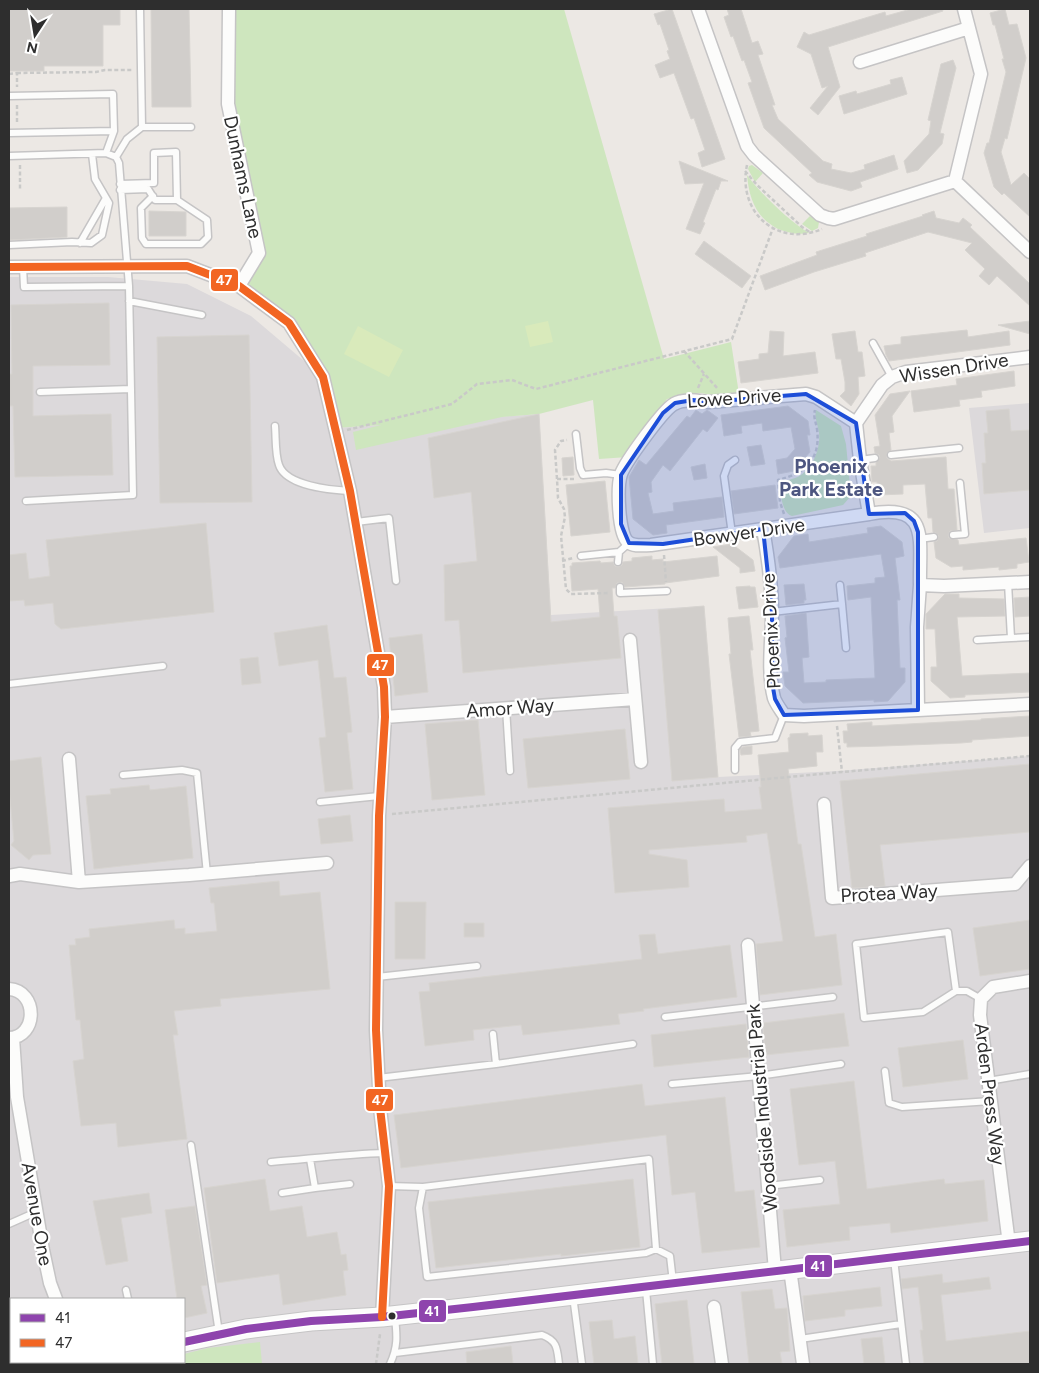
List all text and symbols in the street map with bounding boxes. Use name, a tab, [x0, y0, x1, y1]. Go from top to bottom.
north arrow	[10, 10, 60, 60]
text: N	[25, 38, 39, 57]
street label: Dunhams Lane	[219, 114, 267, 240]
line badge: 47	[210, 268, 239, 292]
text: 47	[216, 272, 233, 289]
street label: Wissen Drive	[898, 348, 1010, 388]
street label: Lowe Drive	[686, 383, 782, 413]
district label: Phoenix Park Estate	[779, 454, 883, 501]
street label: Bowyer Drive	[692, 513, 806, 551]
street label: Phoenix Drive	[756, 573, 786, 689]
line badge: 47	[366, 653, 395, 677]
text: 47	[372, 657, 389, 674]
street label: Amor Way	[465, 693, 555, 723]
street label: Protea Way	[840, 879, 938, 907]
street label: Woodside Industrial Park	[741, 1002, 783, 1213]
street label: Arden Press Way	[970, 1022, 1010, 1166]
line badge: 47	[365, 1088, 394, 1112]
text: 47	[372, 1092, 389, 1109]
street label: Avenue One	[17, 1160, 57, 1268]
line badge: 41	[804, 1254, 833, 1278]
text: 41	[811, 1258, 825, 1275]
legend	[10, 1298, 185, 1363]
line badge: 41	[418, 1299, 447, 1323]
text: 41	[425, 1303, 439, 1320]
text: 41	[55, 1309, 71, 1327]
unlabelled marker	[387, 1311, 397, 1321]
text: 47	[55, 1334, 72, 1352]

